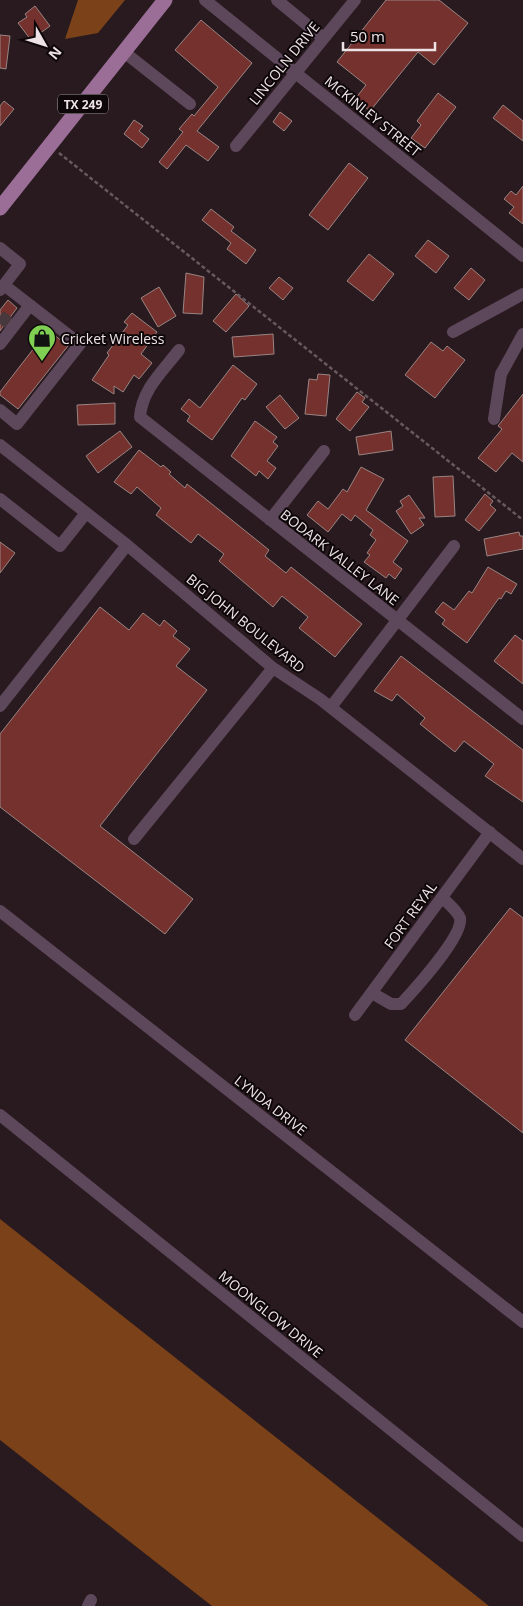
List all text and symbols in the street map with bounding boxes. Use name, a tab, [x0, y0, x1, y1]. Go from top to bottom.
street label: LINCOLN DRIVE	[245, 17, 323, 109]
north arrow	[20, 20, 70, 70]
scale bar	[343, 20, 436, 52]
text: 50 m	[350, 26, 385, 46]
text: N	[45, 43, 66, 64]
street label: MCKINLEY STREET	[321, 71, 425, 161]
road number: TX 249	[58, 95, 108, 114]
shop icon: Cricket Wireless	[27, 323, 57, 362]
place label: Cricket Wireless	[61, 329, 165, 348]
street label: BODARK VALLEY LANE	[277, 505, 403, 609]
street label: BIG JOHN BOULEVARD	[183, 569, 309, 677]
street label: FORT REYAL	[379, 878, 441, 952]
street label: LYNDA DRIVE	[231, 1071, 311, 1139]
street label: MOONGLOW DRIVE	[215, 1266, 327, 1362]

